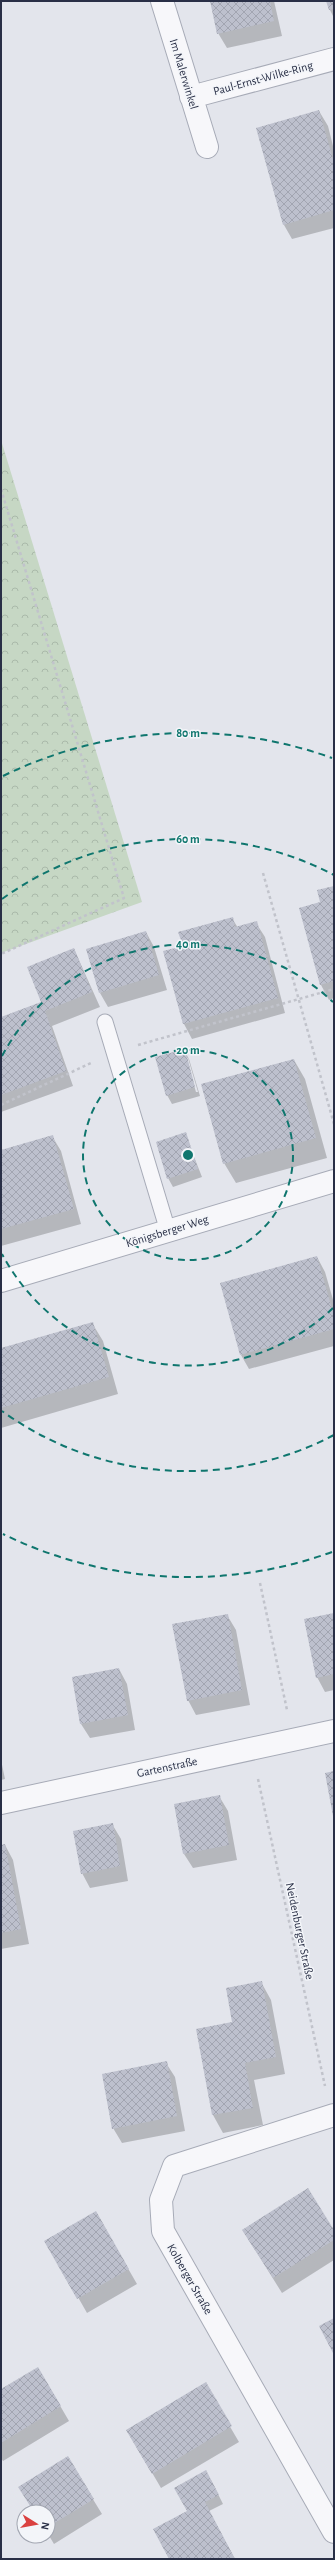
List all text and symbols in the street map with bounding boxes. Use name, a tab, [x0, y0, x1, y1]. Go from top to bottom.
street label: Im Malerwinkel	[168, 37, 200, 111]
street label: Paul-Ernst-Wilke-Ring	[212, 59, 314, 97]
text: 80 m	[176, 727, 200, 739]
text: 60 m	[176, 833, 200, 845]
text: 40 m	[176, 938, 200, 950]
text: 20 m	[176, 1044, 200, 1056]
centre of rings	[181, 1148, 195, 1162]
street label: Königsberger Weg	[124, 1213, 210, 1249]
street label: Gartenstraße	[136, 1755, 198, 1779]
street label: Neidenburger Straße	[284, 1882, 316, 1980]
street label: Kolberger Straße	[165, 2242, 215, 2316]
north arrow	[16, 2504, 56, 2544]
text: N	[39, 2521, 51, 2531]

